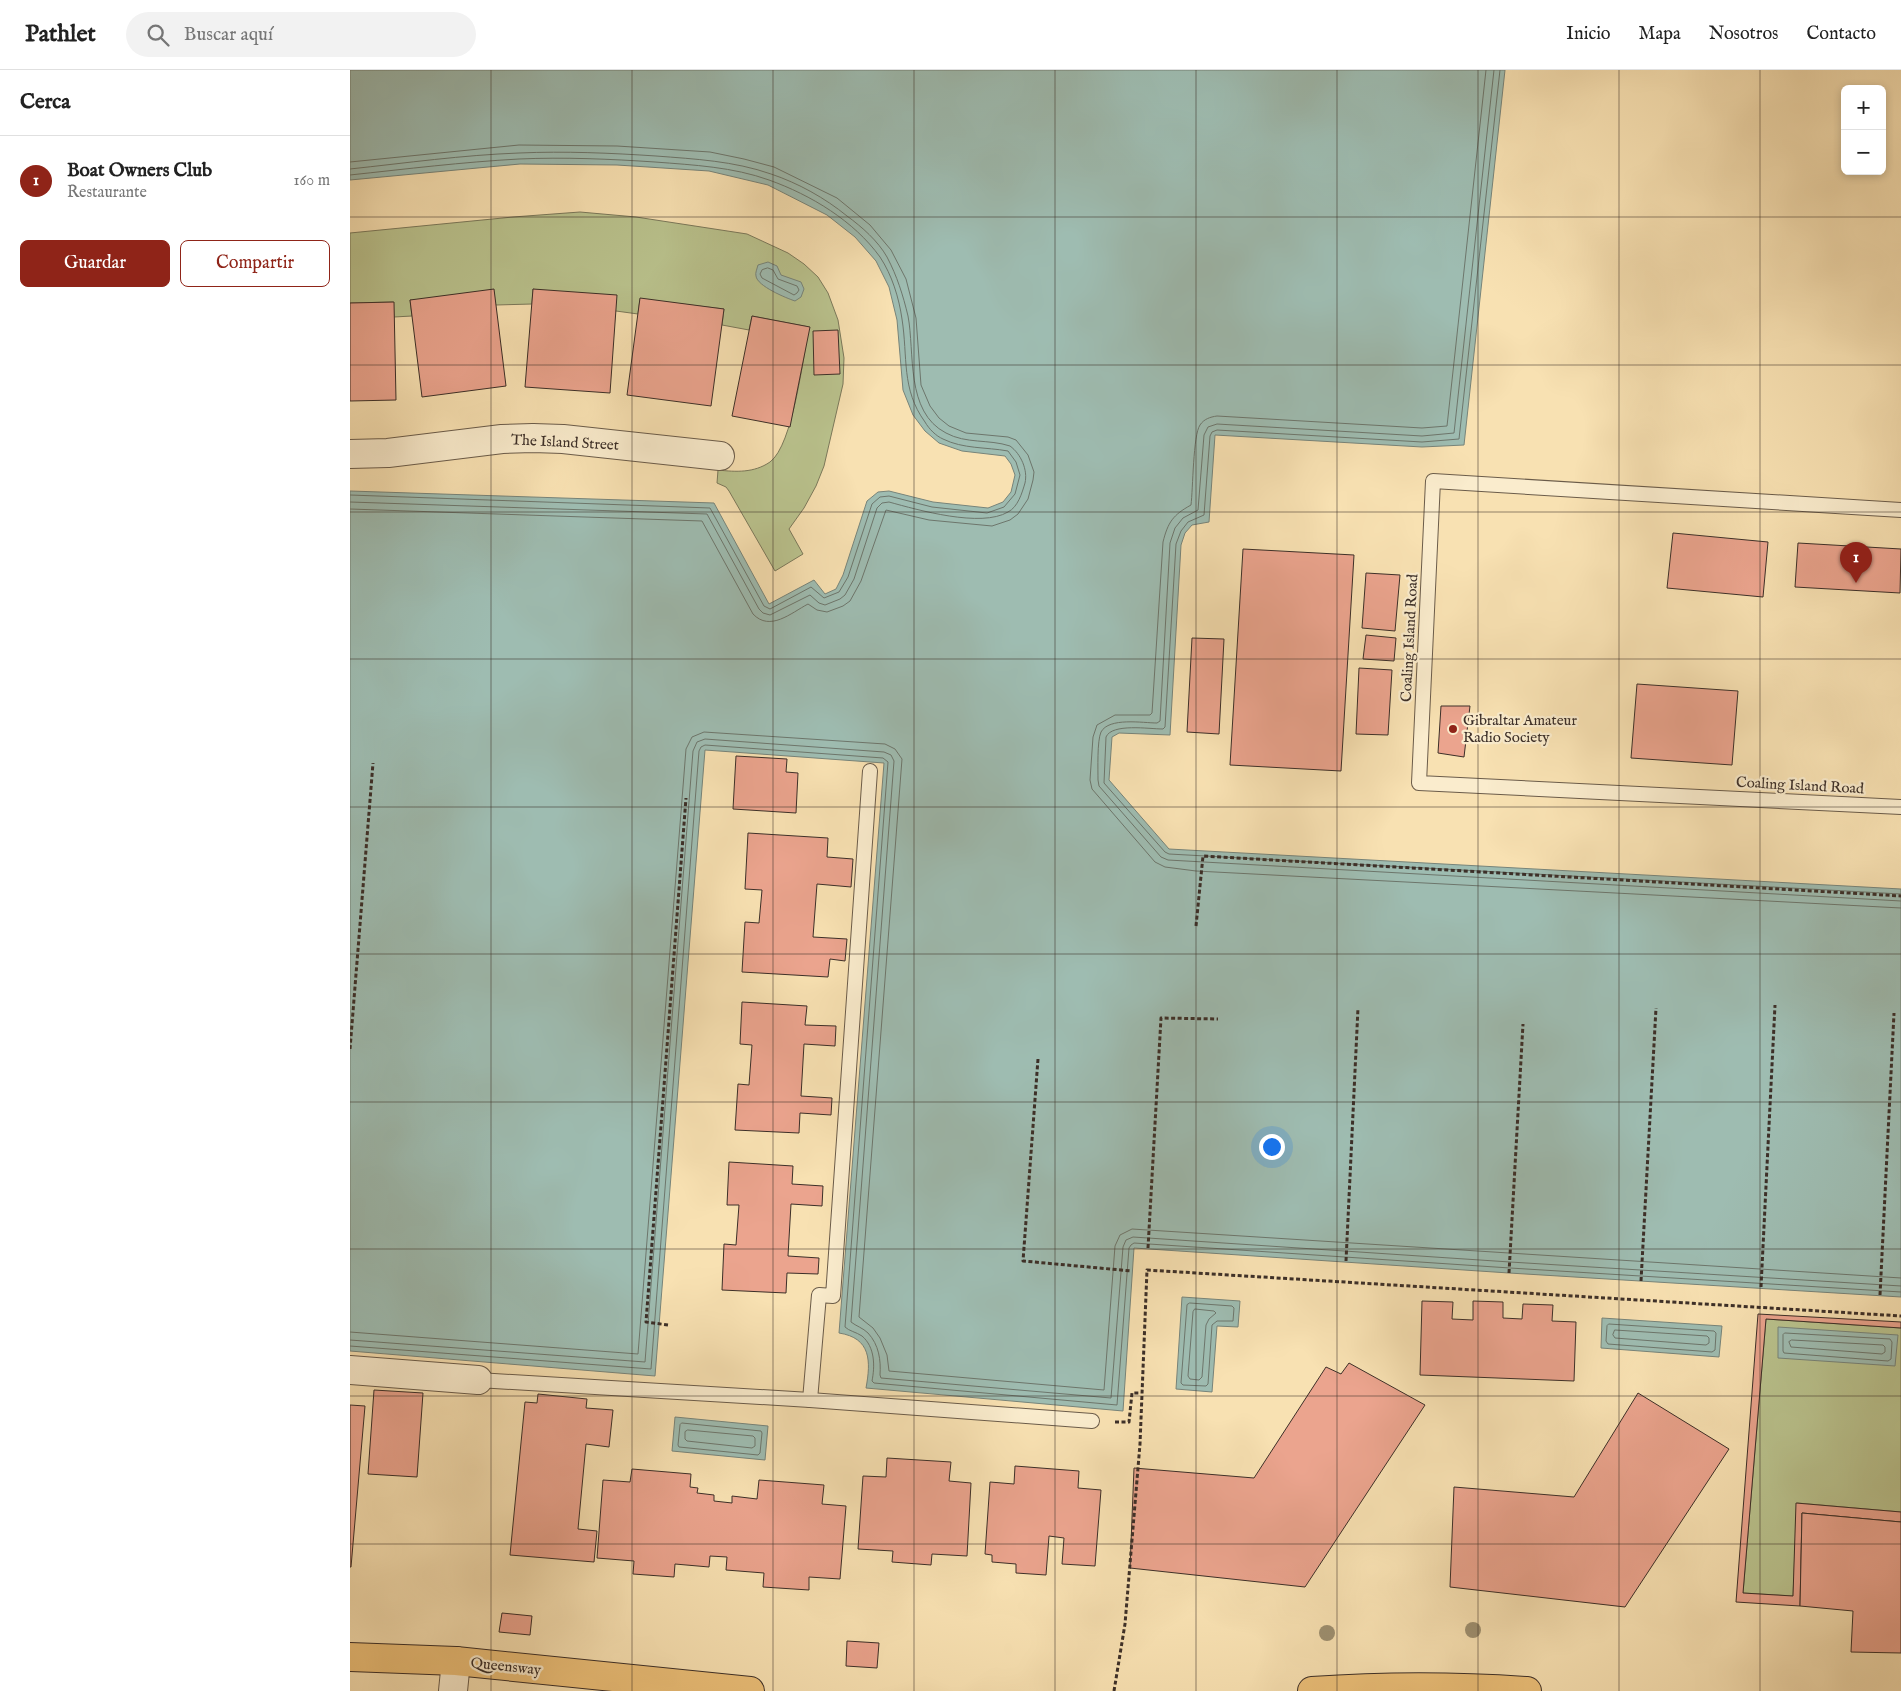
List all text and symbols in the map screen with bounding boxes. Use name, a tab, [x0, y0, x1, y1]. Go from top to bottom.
search box	[126, 12, 476, 57]
text: Pathlet	[25, 19, 96, 50]
icon: search	[144, 21, 172, 49]
text: Buscar aquí	[184, 23, 273, 47]
text: Inicio	[1566, 23, 1611, 46]
text: Mapa	[1639, 23, 1681, 46]
text: Nosotros	[1709, 23, 1778, 46]
text: Contacto	[1806, 23, 1876, 46]
map controls	[1841, 85, 1886, 175]
button: +	[1841, 85, 1886, 130]
text: Cerca	[20, 89, 70, 116]
button: −	[1841, 130, 1886, 175]
text: Boat Owners Club	[67, 159, 212, 183]
text: 1	[33, 171, 39, 191]
text: 160 m	[294, 171, 330, 191]
text: Restaurante	[67, 183, 147, 203]
button: Guardar	[20, 240, 170, 287]
button: Compartir	[180, 240, 330, 287]
street label: The Island Street	[511, 430, 619, 455]
pin: 1	[1840, 542, 1872, 583]
street label: Coaling Island Road	[1397, 572, 1422, 703]
place label: Gibraltar Amateur Radio Society	[1463, 711, 1577, 747]
marker: Gibraltar Amateur Radio Society	[1447, 723, 1459, 735]
street label: Coaling Island Road	[1735, 773, 1866, 798]
your location	[1259, 1134, 1285, 1160]
street label: Queensway	[470, 1653, 543, 1680]

